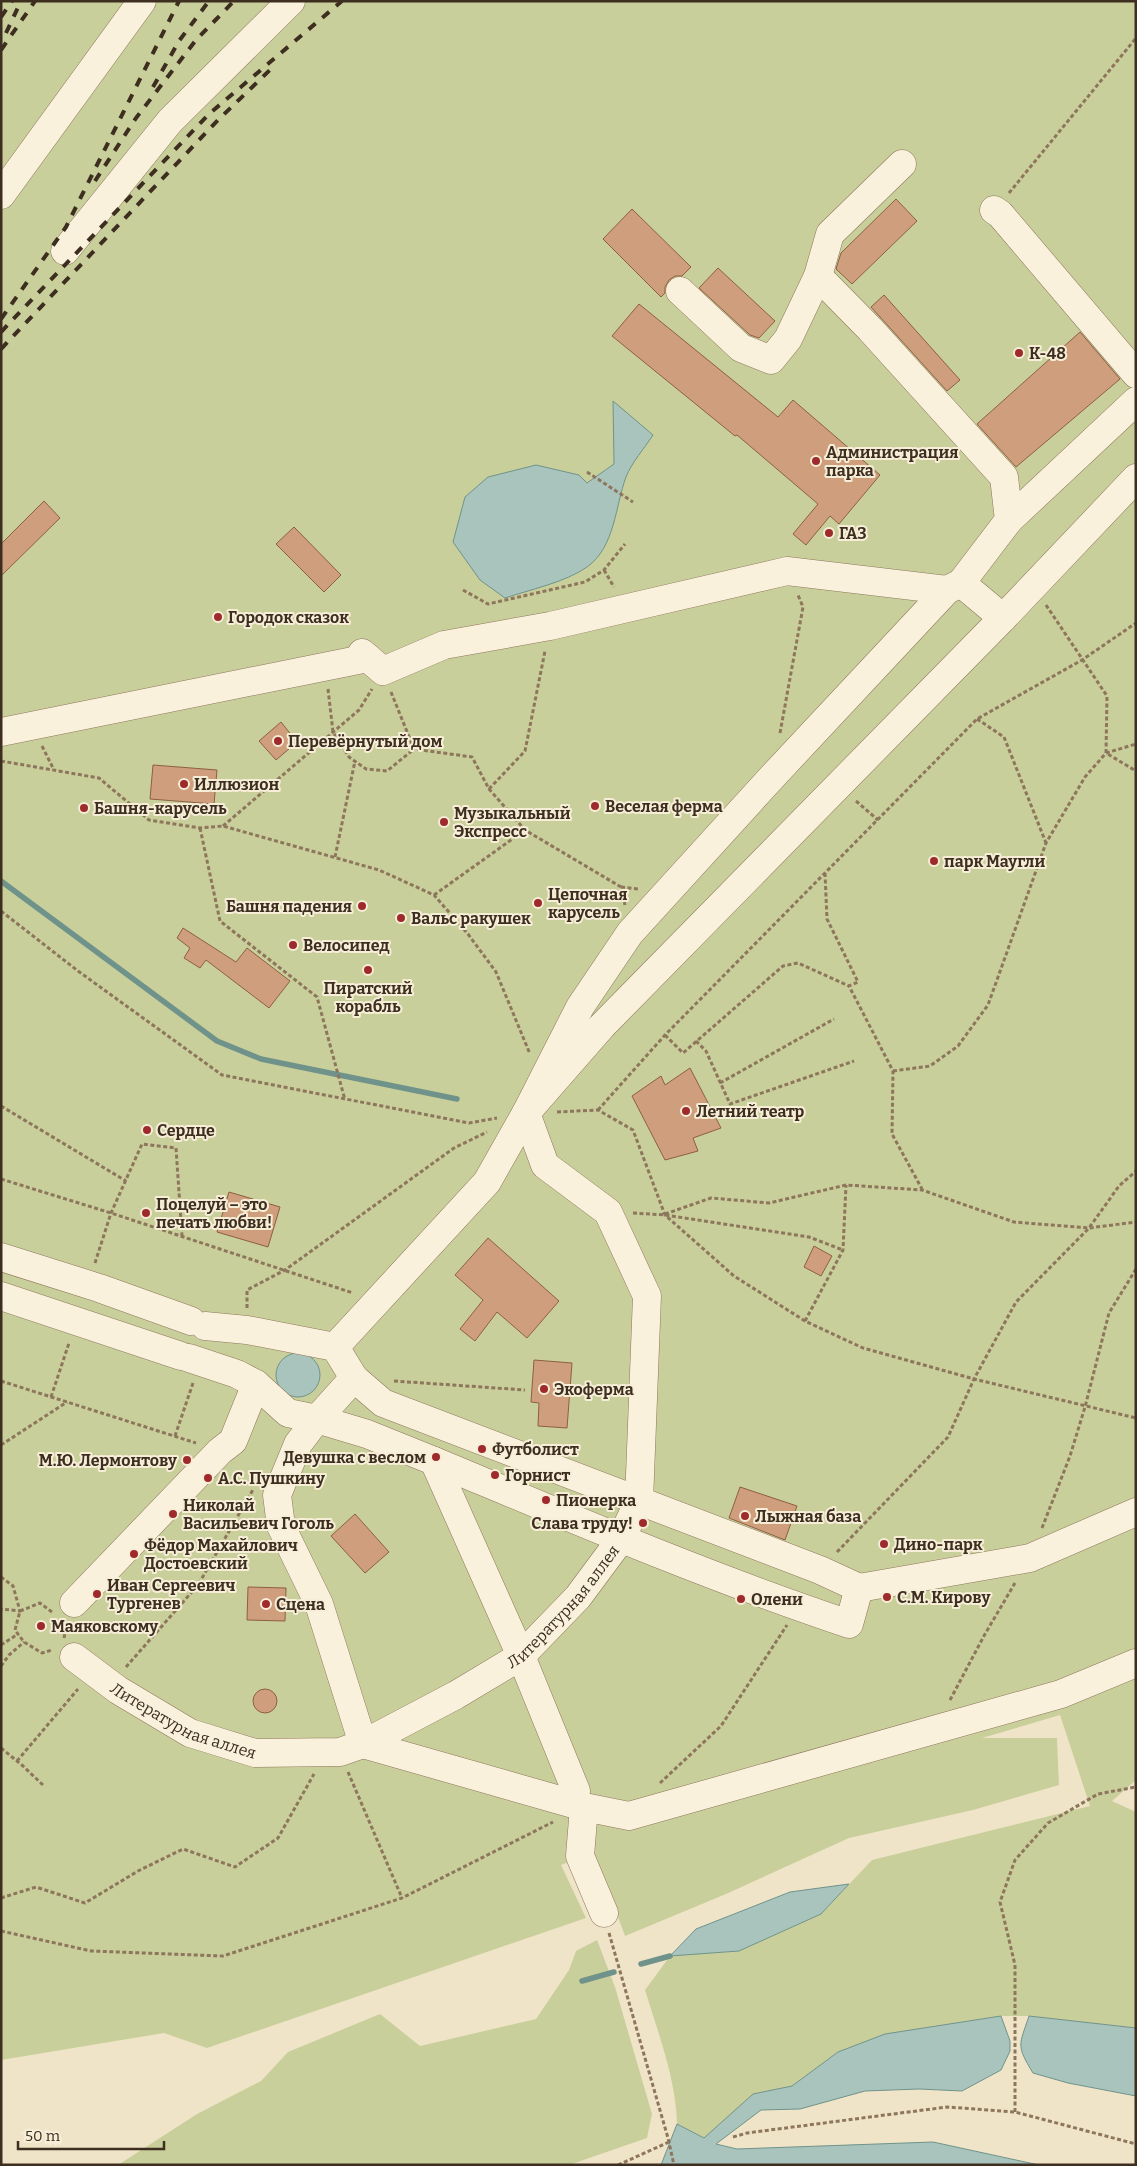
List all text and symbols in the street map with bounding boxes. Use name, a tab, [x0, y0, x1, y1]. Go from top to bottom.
place label: К-48	[1029, 344, 1066, 363]
marker: К-48	[1013, 347, 1025, 359]
place label: Администрация парка	[826, 443, 959, 480]
marker: Администрация парка	[810, 455, 822, 467]
place label: ГАЗ	[839, 524, 867, 543]
marker: ГАЗ	[823, 527, 835, 539]
place label: Городок сказок	[228, 608, 349, 627]
marker: Городок сказок	[212, 611, 224, 623]
place label: Перевёрнутый дом	[288, 732, 442, 751]
marker: Перевёрнутый дом	[272, 735, 284, 747]
place label: Иллюзион	[194, 775, 280, 794]
marker: Иллюзион	[178, 778, 190, 790]
place label: Веселая ферма	[605, 797, 723, 816]
place label: Башня-карусель	[94, 799, 227, 818]
marker: Веселая ферма	[589, 800, 601, 812]
marker: Башня-карусель	[78, 802, 90, 814]
place label: Музыкальный Экспресс	[454, 804, 571, 841]
marker: Музыкальный Экспресс	[438, 816, 450, 828]
place label: парк Маугли	[944, 852, 1045, 871]
marker: парк Маугли	[928, 855, 940, 867]
place label: Цепочная карусель	[548, 885, 627, 922]
place label: Башня падения	[226, 897, 352, 916]
marker: Цепочная карусель	[532, 897, 544, 909]
marker: Башня падения	[356, 900, 368, 912]
place label: Вальс ракушек	[411, 909, 531, 928]
marker: Вальс ракушек	[395, 912, 407, 924]
place label: Велосипед	[303, 936, 390, 955]
marker: Велосипед	[287, 939, 299, 951]
marker: Пиратский корабль	[362, 964, 374, 976]
place label: Пиратский корабль	[323, 979, 413, 1016]
place label: Летний театр	[696, 1102, 805, 1121]
marker: Летний театр	[680, 1105, 692, 1117]
place label: Сердце	[157, 1121, 215, 1140]
marker: Сердце	[141, 1124, 153, 1136]
place label: Поцелуй – это печать любви!	[156, 1195, 272, 1232]
marker: Поцелуй – это печать любви!	[140, 1207, 152, 1219]
place label: Экоферма	[554, 1380, 634, 1399]
marker: Экоферма	[538, 1383, 550, 1395]
place label: Футболист	[492, 1440, 579, 1459]
marker: Футболист	[476, 1443, 488, 1455]
place label: Девушка с веслом	[283, 1448, 426, 1467]
place label: М.Ю. Лермонтову	[39, 1451, 177, 1470]
marker: Девушка с веслом	[430, 1451, 442, 1463]
marker: М.Ю. Лермонтову	[181, 1454, 193, 1466]
place label: Горнист	[505, 1466, 571, 1485]
place label: А.С. Пушкину	[218, 1469, 325, 1488]
marker: Горнист	[489, 1469, 501, 1481]
marker: А.С. Пушкину	[202, 1472, 214, 1484]
place label: Пионерка	[556, 1491, 636, 1510]
marker: Пионерка	[540, 1494, 552, 1506]
place label: Николай Васильевич Гоголь	[183, 1496, 334, 1533]
place label: Лыжная база	[755, 1507, 861, 1526]
marker: Николай Васильевич Гоголь	[167, 1508, 179, 1520]
marker: Лыжная база	[739, 1510, 751, 1522]
place label: Слава труду!	[531, 1514, 633, 1533]
marker: Слава труду!	[637, 1517, 649, 1529]
place label: Дино-парк	[894, 1535, 983, 1554]
place label: Фёдор Махайлович Достоевский	[144, 1536, 298, 1573]
marker: Дино-парк	[878, 1538, 890, 1550]
street label: Литературная аллея	[504, 1541, 623, 1672]
marker: Фёдор Махайлович Достоевский	[128, 1548, 140, 1560]
place label: Иван Сергеевич Тургенев	[107, 1576, 236, 1613]
marker: Иван Сергеевич Тургенев	[91, 1588, 103, 1600]
place label: С.М. Кирову	[897, 1588, 991, 1607]
place label: Олени	[751, 1590, 803, 1609]
marker: С.М. Кирову	[881, 1591, 893, 1603]
marker: Олени	[735, 1593, 747, 1605]
place label: Сцена	[276, 1595, 325, 1614]
marker: Сцена	[260, 1598, 272, 1610]
place label: Маяковскому	[51, 1617, 158, 1636]
marker: Маяковскому	[35, 1620, 47, 1632]
street label: Литературная аллея	[107, 1679, 259, 1763]
scale bar	[18, 2118, 164, 2150]
text: 50 m	[25, 2127, 61, 2145]

